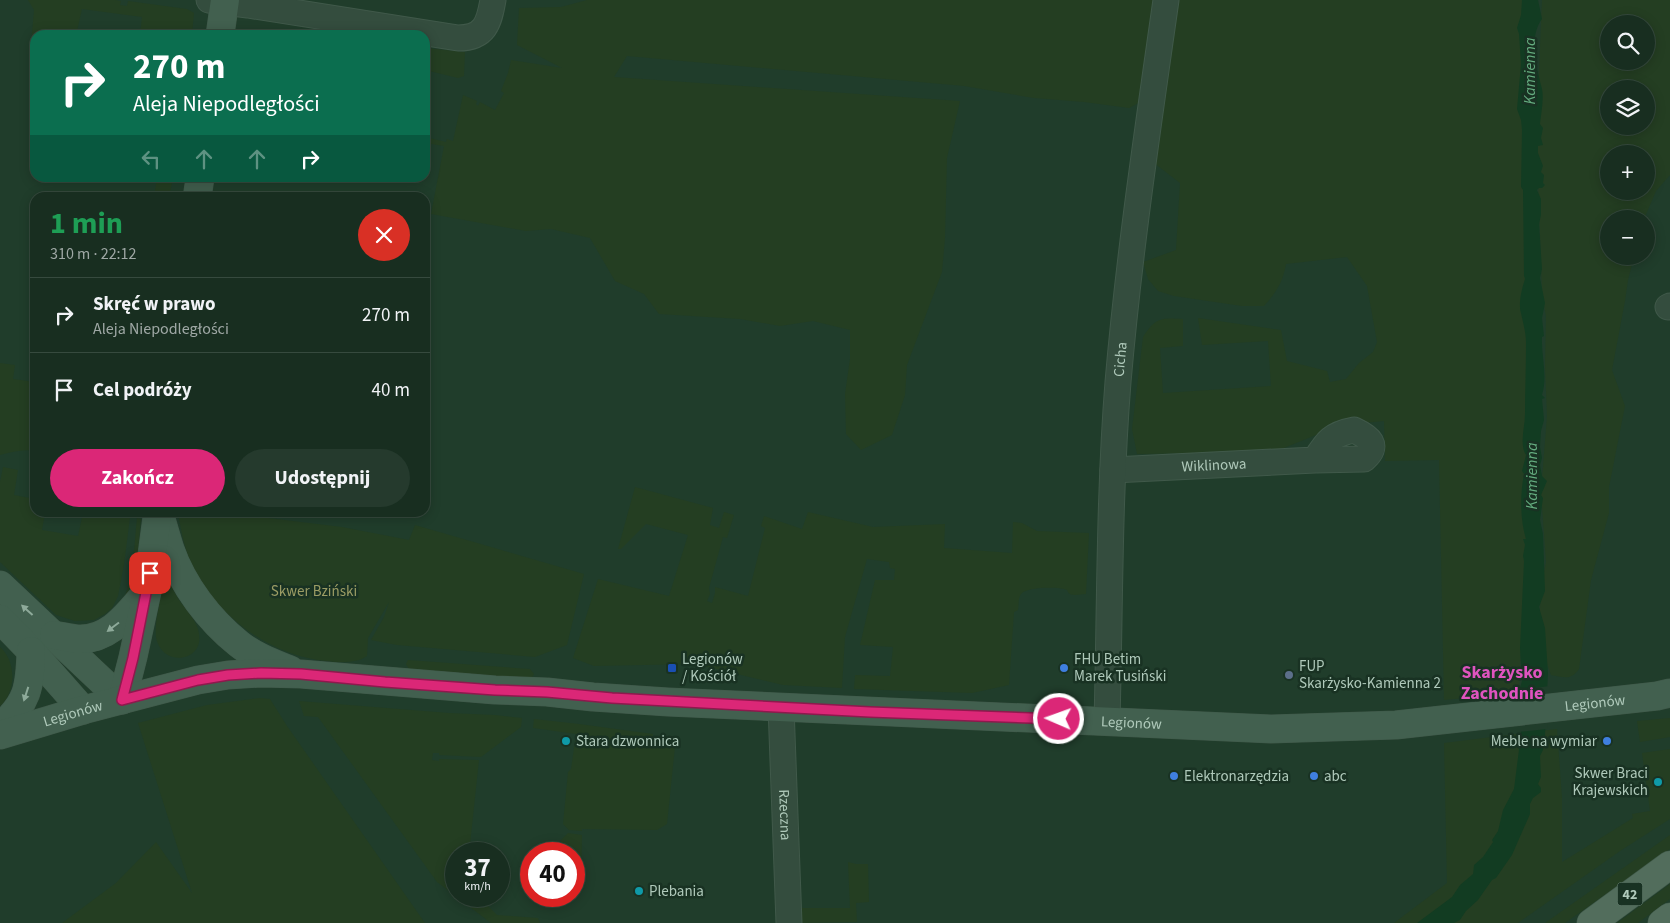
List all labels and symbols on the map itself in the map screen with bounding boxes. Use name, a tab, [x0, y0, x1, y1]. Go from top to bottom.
water label: Kamienna	[1519, 37, 1541, 104]
street label: Cicha	[1108, 341, 1133, 378]
water label: Kamienna	[1521, 442, 1543, 509]
street label: Wiklinowa	[1181, 453, 1247, 478]
pin	[129, 552, 171, 594]
park label: Skwer Bziński	[271, 581, 357, 602]
one-way arrow	[21, 604, 33, 616]
one-way arrow	[106, 622, 120, 632]
place label: Legionów / Kościół	[682, 649, 743, 687]
place label: FHU Betim Marek Tusiński	[1074, 649, 1166, 687]
place label: FUP Skarżysko-Kamienna 2	[1299, 656, 1441, 694]
district label: Skarżysko Zachodnie	[1461, 660, 1543, 706]
marker: Legionów / Kościół	[666, 662, 678, 674]
marker: FHU Betim Marek Tusiński	[1058, 662, 1070, 674]
marker: FUP Skarżysko-Kamienna 2	[1283, 669, 1295, 681]
one-way arrow	[21, 686, 29, 701]
street label: Legionów	[1564, 690, 1627, 717]
position arrow	[1032, 692, 1084, 744]
street label: Legionów	[41, 695, 105, 732]
street label: Legionów	[1100, 711, 1162, 735]
place label: Stara dzwonnica	[576, 731, 679, 752]
place label: Meble na wymiar	[1491, 731, 1598, 752]
marker: Stara dzwonnica	[560, 735, 572, 747]
marker: Meble na wymiar	[1601, 735, 1613, 747]
place label: Skwer Braci Krajewskich	[1572, 763, 1648, 801]
place label: Elektronarzędzia	[1184, 766, 1289, 787]
place label: abc	[1324, 766, 1347, 787]
marker: Elektronarzędzia	[1168, 770, 1180, 782]
marker: abc	[1308, 770, 1320, 782]
marker: Skwer Braci Krajewskich	[1652, 776, 1664, 788]
street label: Rzeczna	[773, 789, 796, 841]
speed limit sign: 40	[520, 842, 585, 907]
place label: Plebania	[649, 881, 704, 902]
road number: 42	[1618, 882, 1642, 906]
marker: Plebania	[633, 885, 645, 897]

